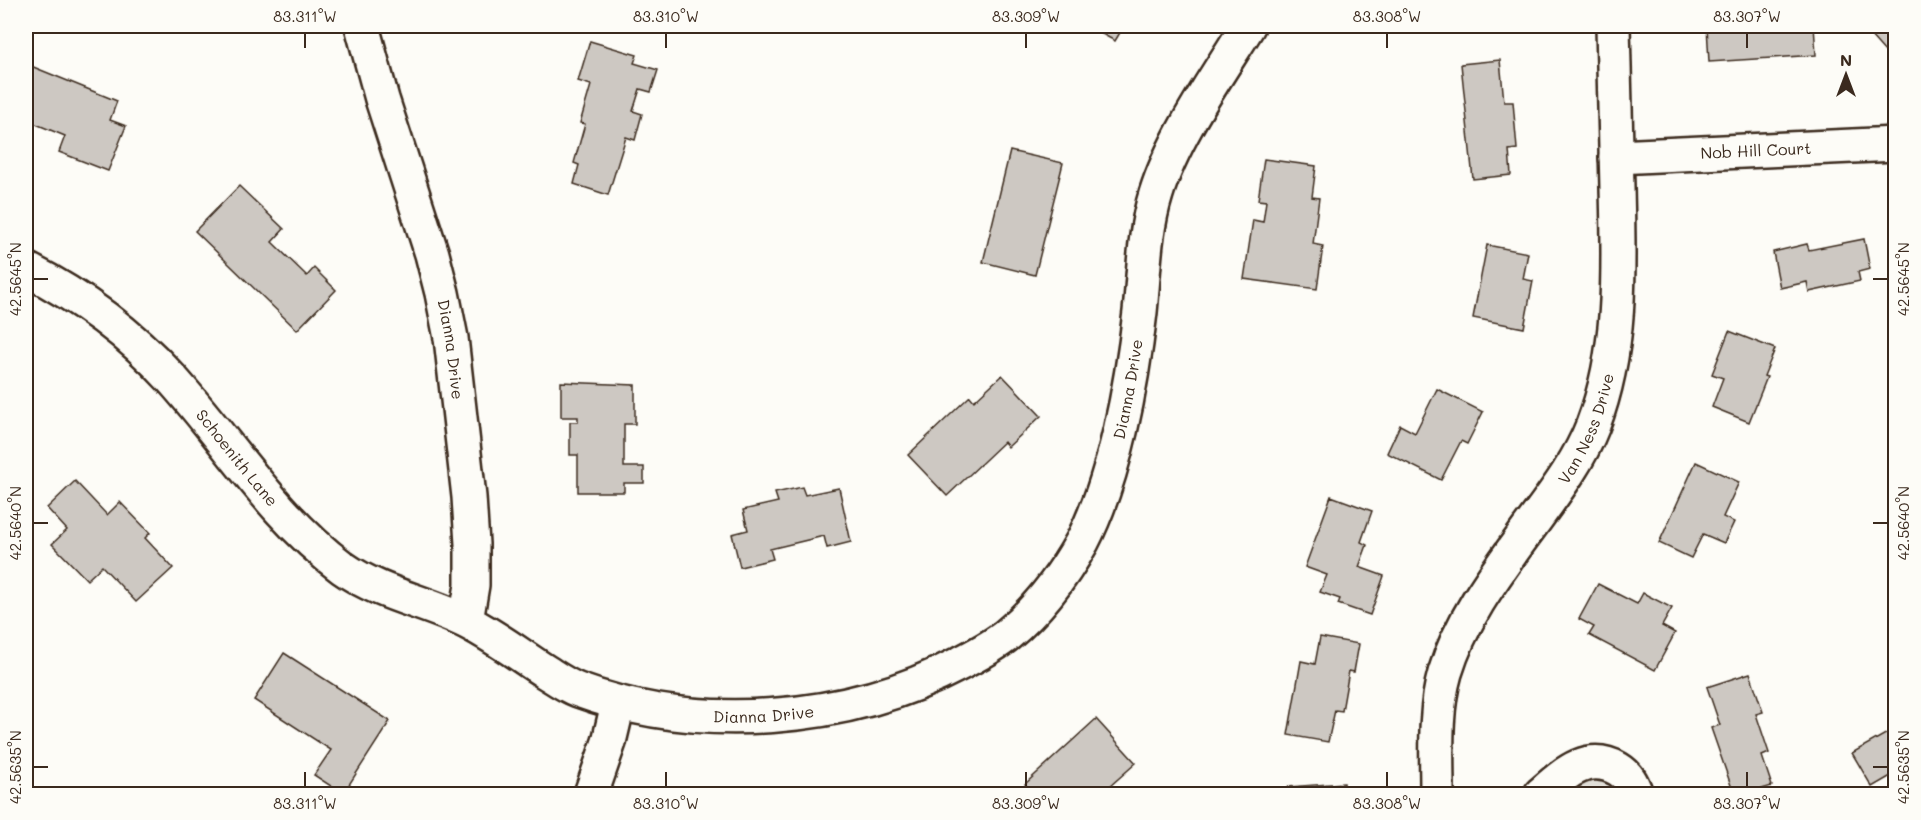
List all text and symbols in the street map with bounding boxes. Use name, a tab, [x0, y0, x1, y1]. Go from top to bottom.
text: 83.311°W	[273, 6, 337, 26]
text: 83.310°W	[633, 6, 699, 26]
text: 83.309°W	[992, 6, 1060, 26]
text: 83.308°W	[1353, 6, 1421, 26]
text: 83.307°W	[1713, 6, 1781, 26]
north arrow	[1816, 45, 1876, 105]
text: N	[1840, 49, 1852, 70]
street label: Nob Hill Court	[1700, 137, 1812, 163]
text: 42.5645°N	[5, 242, 25, 316]
text: 42.5645°N	[1893, 242, 1913, 316]
street label: Dianna Drive	[434, 297, 469, 401]
street label: Dianna Drive	[1108, 338, 1147, 441]
street label: Van Ness Drive	[1553, 371, 1618, 488]
street label: Schoenith Lane	[192, 405, 283, 510]
text: 42.5640°N	[5, 486, 25, 560]
text: 42.5640°N	[1893, 486, 1913, 560]
street label: Dianna Drive	[713, 700, 815, 727]
text: 42.5635°N	[5, 730, 25, 804]
text: 42.5635°N	[1893, 730, 1913, 804]
text: 83.311°W	[273, 793, 337, 813]
text: 83.310°W	[633, 793, 699, 813]
text: 83.309°W	[992, 793, 1060, 813]
text: 83.308°W	[1353, 793, 1421, 813]
text: 83.307°W	[1713, 793, 1781, 813]

